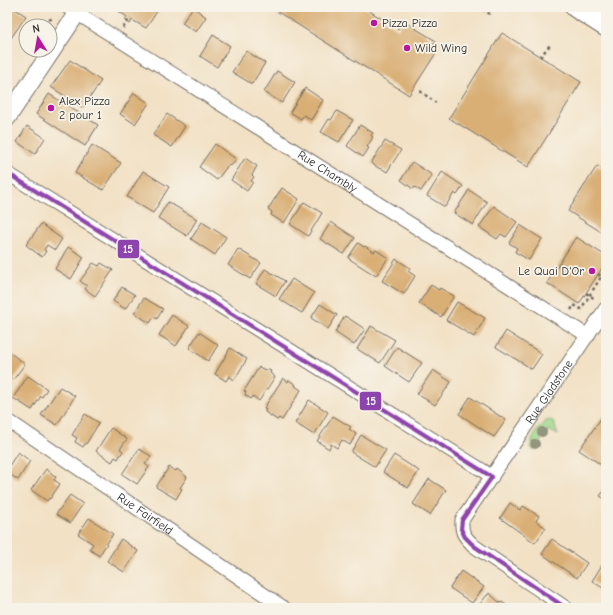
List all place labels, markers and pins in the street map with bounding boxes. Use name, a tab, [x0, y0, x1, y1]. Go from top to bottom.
place label: Pizza Pizza	[382, 16, 438, 30]
marker: Pizza Pizza	[369, 18, 379, 28]
place label: Wild Wing	[415, 41, 467, 55]
marker: Wild Wing	[402, 43, 412, 53]
place label: Alex Pizza 2 pour 1	[59, 94, 110, 122]
marker: Alex Pizza 2 pour 1	[46, 103, 56, 113]
place label: Le Quai D'Or	[518, 264, 584, 278]
marker: Le Quai D'Or	[587, 266, 597, 276]

